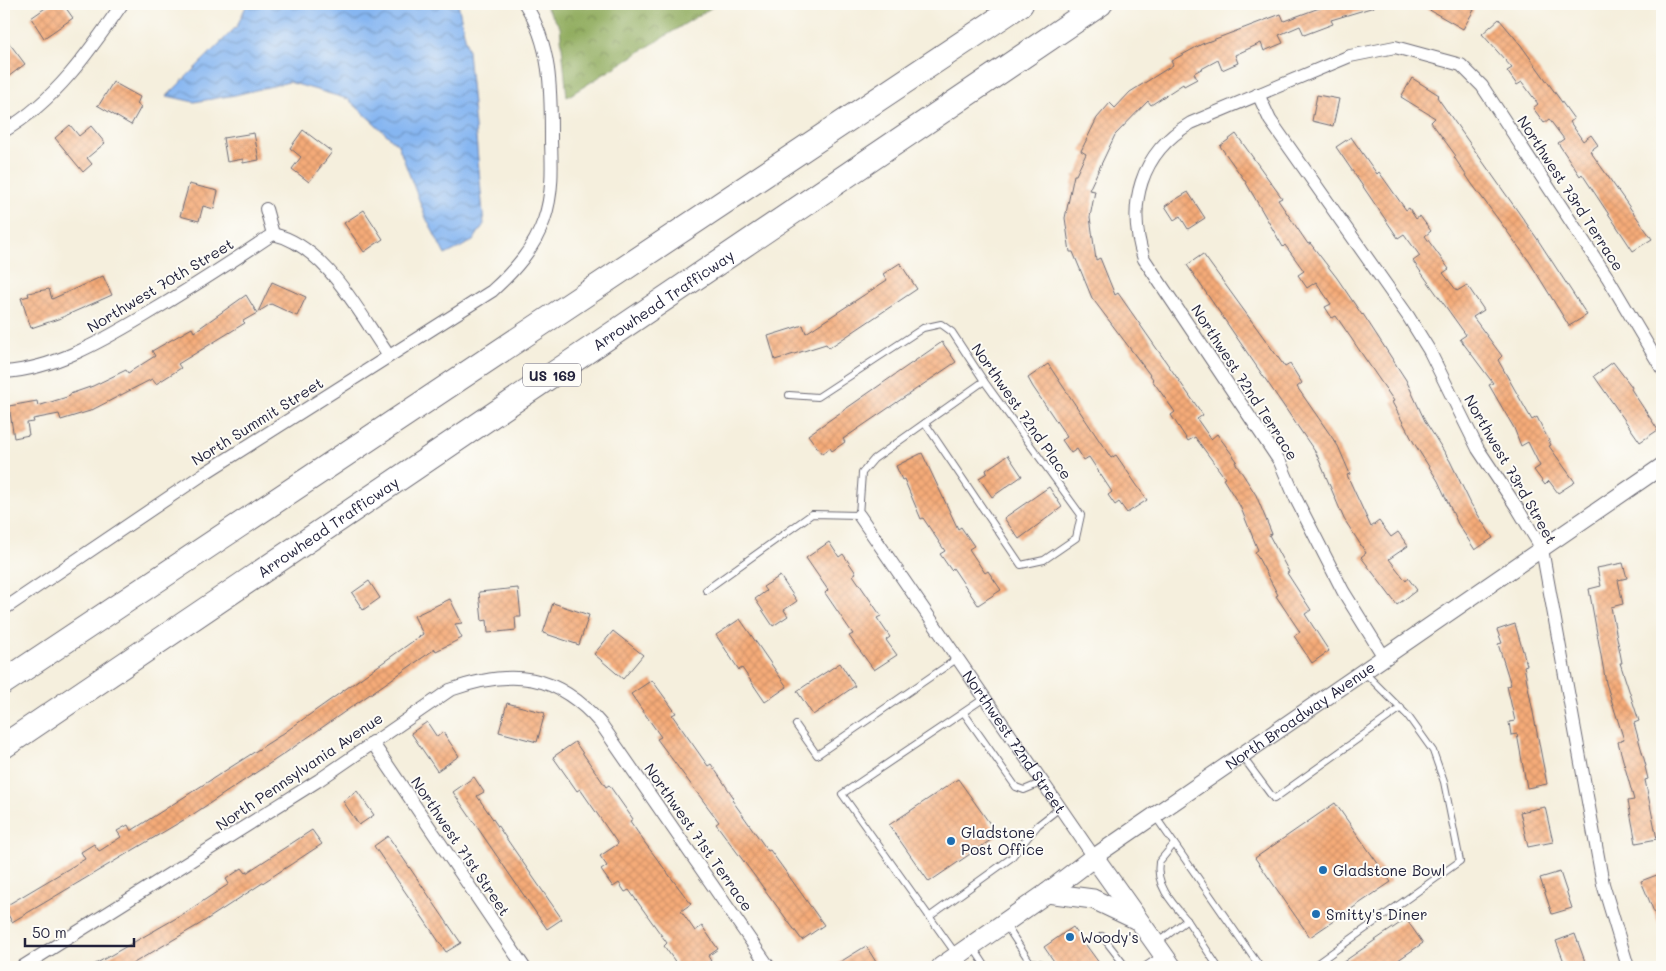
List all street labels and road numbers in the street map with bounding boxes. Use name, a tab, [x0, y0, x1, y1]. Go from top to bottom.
street label: Northwest 73rd Terrace	[1513, 112, 1629, 274]
street label: Northwest 70th Street	[83, 233, 237, 337]
street label: Arrowhead Trafficway	[589, 245, 738, 355]
street label: Northwest 72nd Terrace	[1187, 300, 1303, 464]
street label: Northwest 72nd Place	[967, 339, 1077, 483]
road number: US 169	[523, 364, 581, 386]
street label: North Summit Street	[187, 372, 327, 470]
street label: Northwest 73rd Street	[1460, 391, 1562, 547]
street label: Arrowhead Trafficway	[253, 472, 403, 582]
street label: North Broadway Avenue	[1221, 657, 1379, 774]
street label: Northwest 72nd Street	[959, 666, 1071, 817]
street label: North Pennsylvania Avenue	[212, 707, 386, 835]
street label: Northwest 71st Terrace	[640, 759, 758, 915]
street label: Northwest 71st Street	[407, 773, 515, 919]

